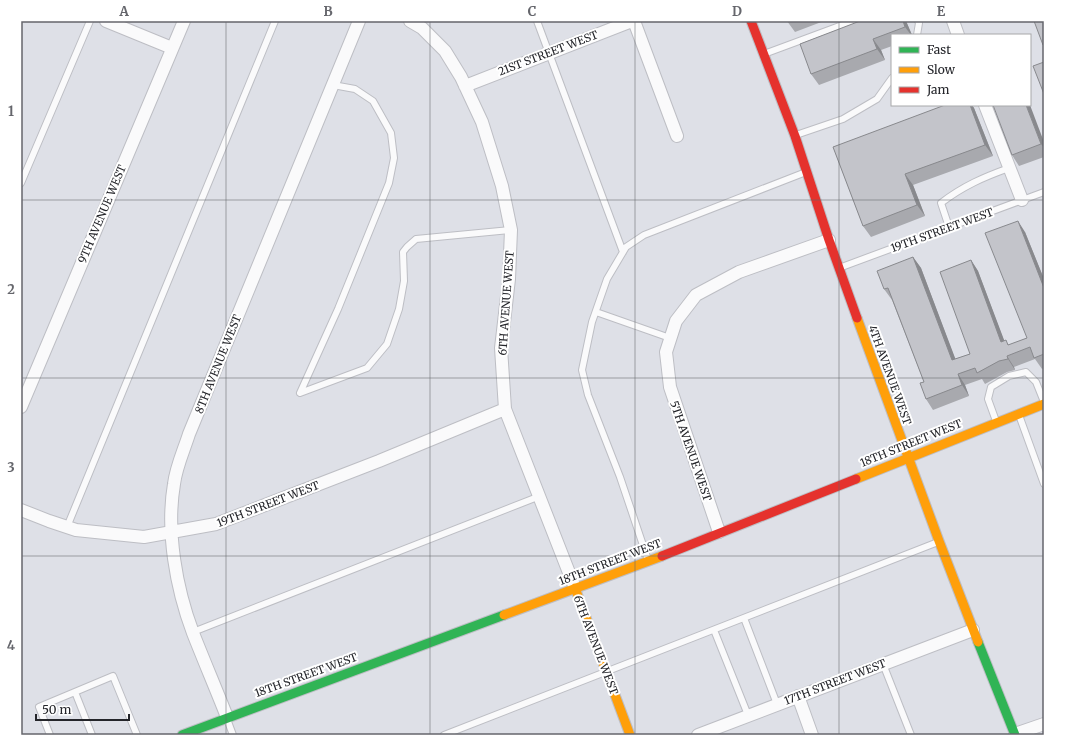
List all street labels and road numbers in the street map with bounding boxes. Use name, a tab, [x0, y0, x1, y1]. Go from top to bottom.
street label: 21ST STREET WEST	[496, 27, 600, 78]
street label: 9TH AVENUE WEST	[75, 162, 129, 265]
street label: 19TH STREET WEST	[889, 205, 996, 255]
street label: 6TH AVENUE WEST	[495, 250, 517, 356]
street label: 8TH AVENUE WEST	[192, 312, 244, 416]
street label: 4TH AVENUE WEST	[865, 323, 915, 427]
street label: 5TH AVENUE WEST	[667, 399, 715, 503]
street label: 18TH STREET WEST	[858, 416, 964, 470]
street label: 19TH STREET WEST	[215, 478, 321, 530]
street label: 18TH STREET WEST	[557, 536, 663, 588]
street label: 6TH AVENUE WEST	[571, 593, 622, 697]
street label: 18TH STREET WEST	[253, 650, 360, 700]
street label: 17TH STREET WEST	[782, 656, 888, 708]

